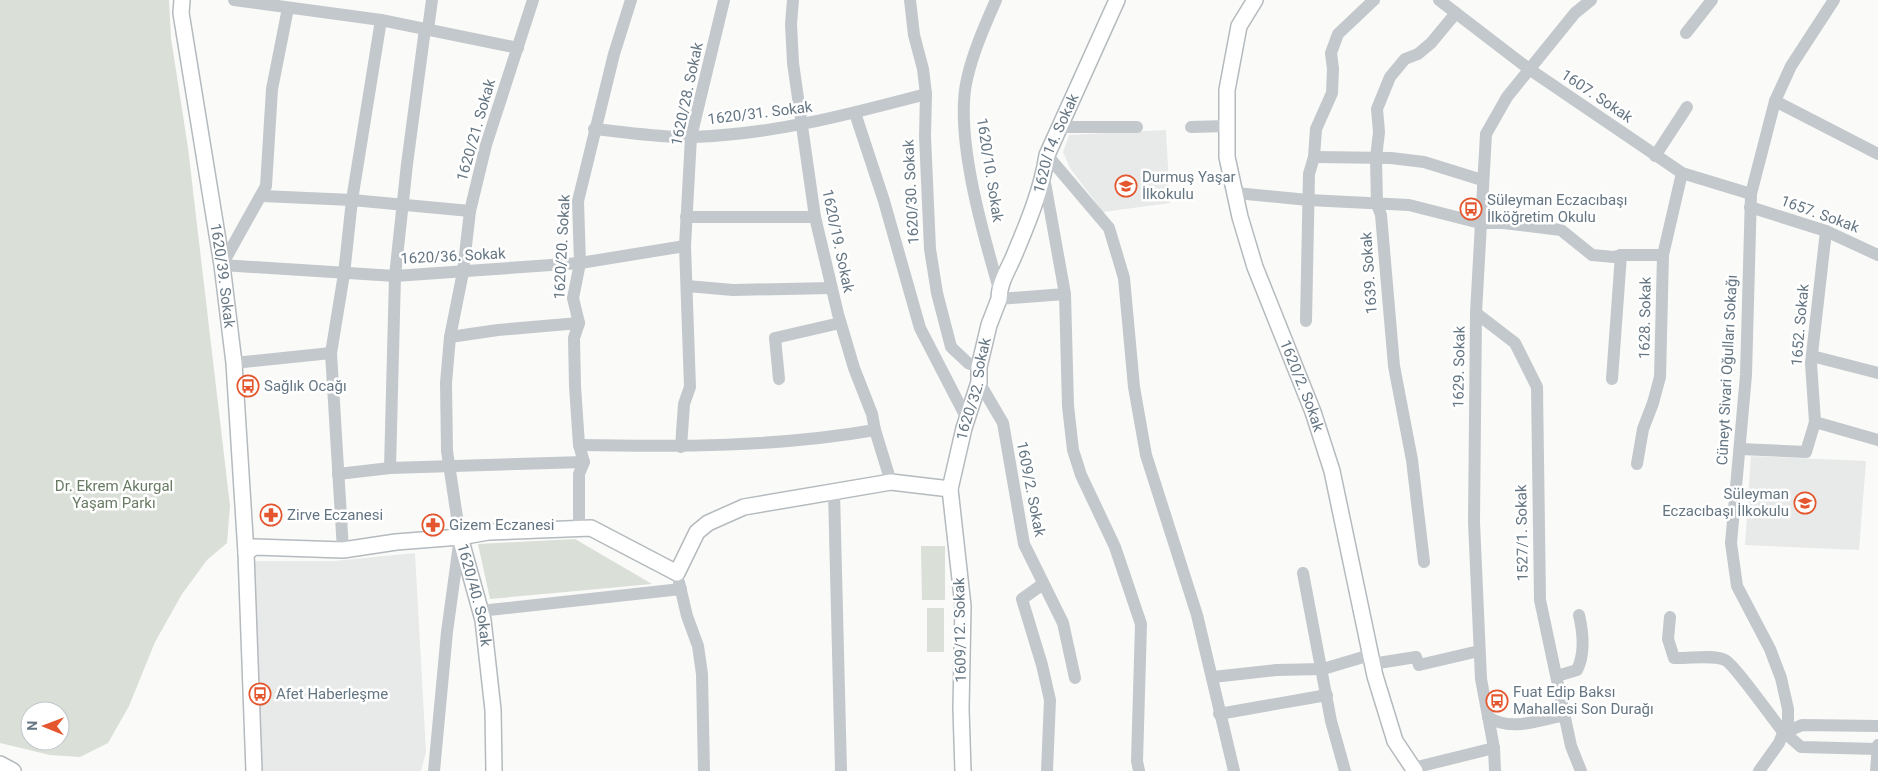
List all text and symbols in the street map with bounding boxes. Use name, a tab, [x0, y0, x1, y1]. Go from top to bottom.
street label: 1620/28. Sokak	[667, 40, 707, 147]
street label: 1607. Sokak	[1558, 66, 1636, 127]
street label: 1620/21. Sokak	[453, 77, 499, 183]
street label: 1620/14. Sokak	[1029, 90, 1083, 195]
street label: 1620/31. Sokak	[707, 98, 814, 128]
street label: 1620/10. Sokak	[973, 117, 1007, 224]
street label: 1620/30. Sokak	[899, 139, 923, 245]
place label: Durmuş Yaşar İlkokulu	[1142, 168, 1236, 203]
school or university icon: Durmuş Yaşar İlkokulu	[1114, 174, 1138, 198]
street label: 1620/19. Sokak	[818, 188, 858, 295]
place label: Süleyman Eczacıbaşı İlköğretim Okulu	[1487, 191, 1628, 226]
street label: 1657. Sokak	[1778, 191, 1862, 237]
street label: 1620/20. Sokak	[550, 194, 574, 300]
bus stop icon: Süleyman Eczacıbaşı İlköğretim Okulu	[1459, 197, 1483, 221]
street label: 1620/39. Sokak	[206, 222, 239, 329]
street label: 1639. Sokak	[1357, 231, 1381, 315]
street label: 1620/36. Sokak	[400, 244, 506, 268]
street label: Cüneyt Sivari Oğulları Sokağı	[1713, 274, 1741, 466]
street label: 1628. Sokak	[1635, 276, 1655, 359]
street label: 1652. Sokak	[1787, 283, 1813, 367]
street label: 1629. Sokak	[1449, 325, 1469, 408]
street label: 1620/32. Sokak	[953, 335, 995, 442]
street label: 1620/2. Sokak	[1276, 337, 1328, 434]
bus stop icon: Sağlık Ocağı	[236, 374, 260, 398]
place label: Sağlık Ocağı	[264, 377, 347, 395]
street label: 1609/2. Sokak	[1013, 440, 1049, 539]
park label: Dr. Ekrem Akurgal Yaşam Parkı	[55, 477, 173, 512]
street label: 1527/1. Sokak	[1512, 484, 1532, 582]
place label: Süleyman Eczacıbaşı İlkokulu	[1662, 485, 1789, 520]
school or university icon: Süleyman Eczacıbaşı İlkokulu	[1793, 491, 1817, 515]
pharmacy icon: Zirve Eczanesi	[259, 503, 283, 527]
place label: Zirve Eczanesi	[287, 506, 383, 524]
pharmacy icon: Gizem Eczanesi	[421, 513, 445, 537]
place label: Gizem Eczanesi	[449, 516, 554, 534]
street label: 1620/40. Sokak	[453, 542, 495, 648]
street label: 1609/12. Sokak	[950, 577, 970, 683]
bus stop icon: Afet Haberleşme	[248, 682, 272, 706]
place label: Fuat Edip Baksı Mahallesi Son Durağı	[1513, 683, 1654, 718]
place label: Afet Haberleşme	[276, 685, 388, 703]
bus stop icon: Fuat Edip Baksı Mahallesi Son Durağı	[1485, 689, 1509, 713]
north arrow	[20, 701, 70, 751]
text: N	[24, 721, 40, 731]

